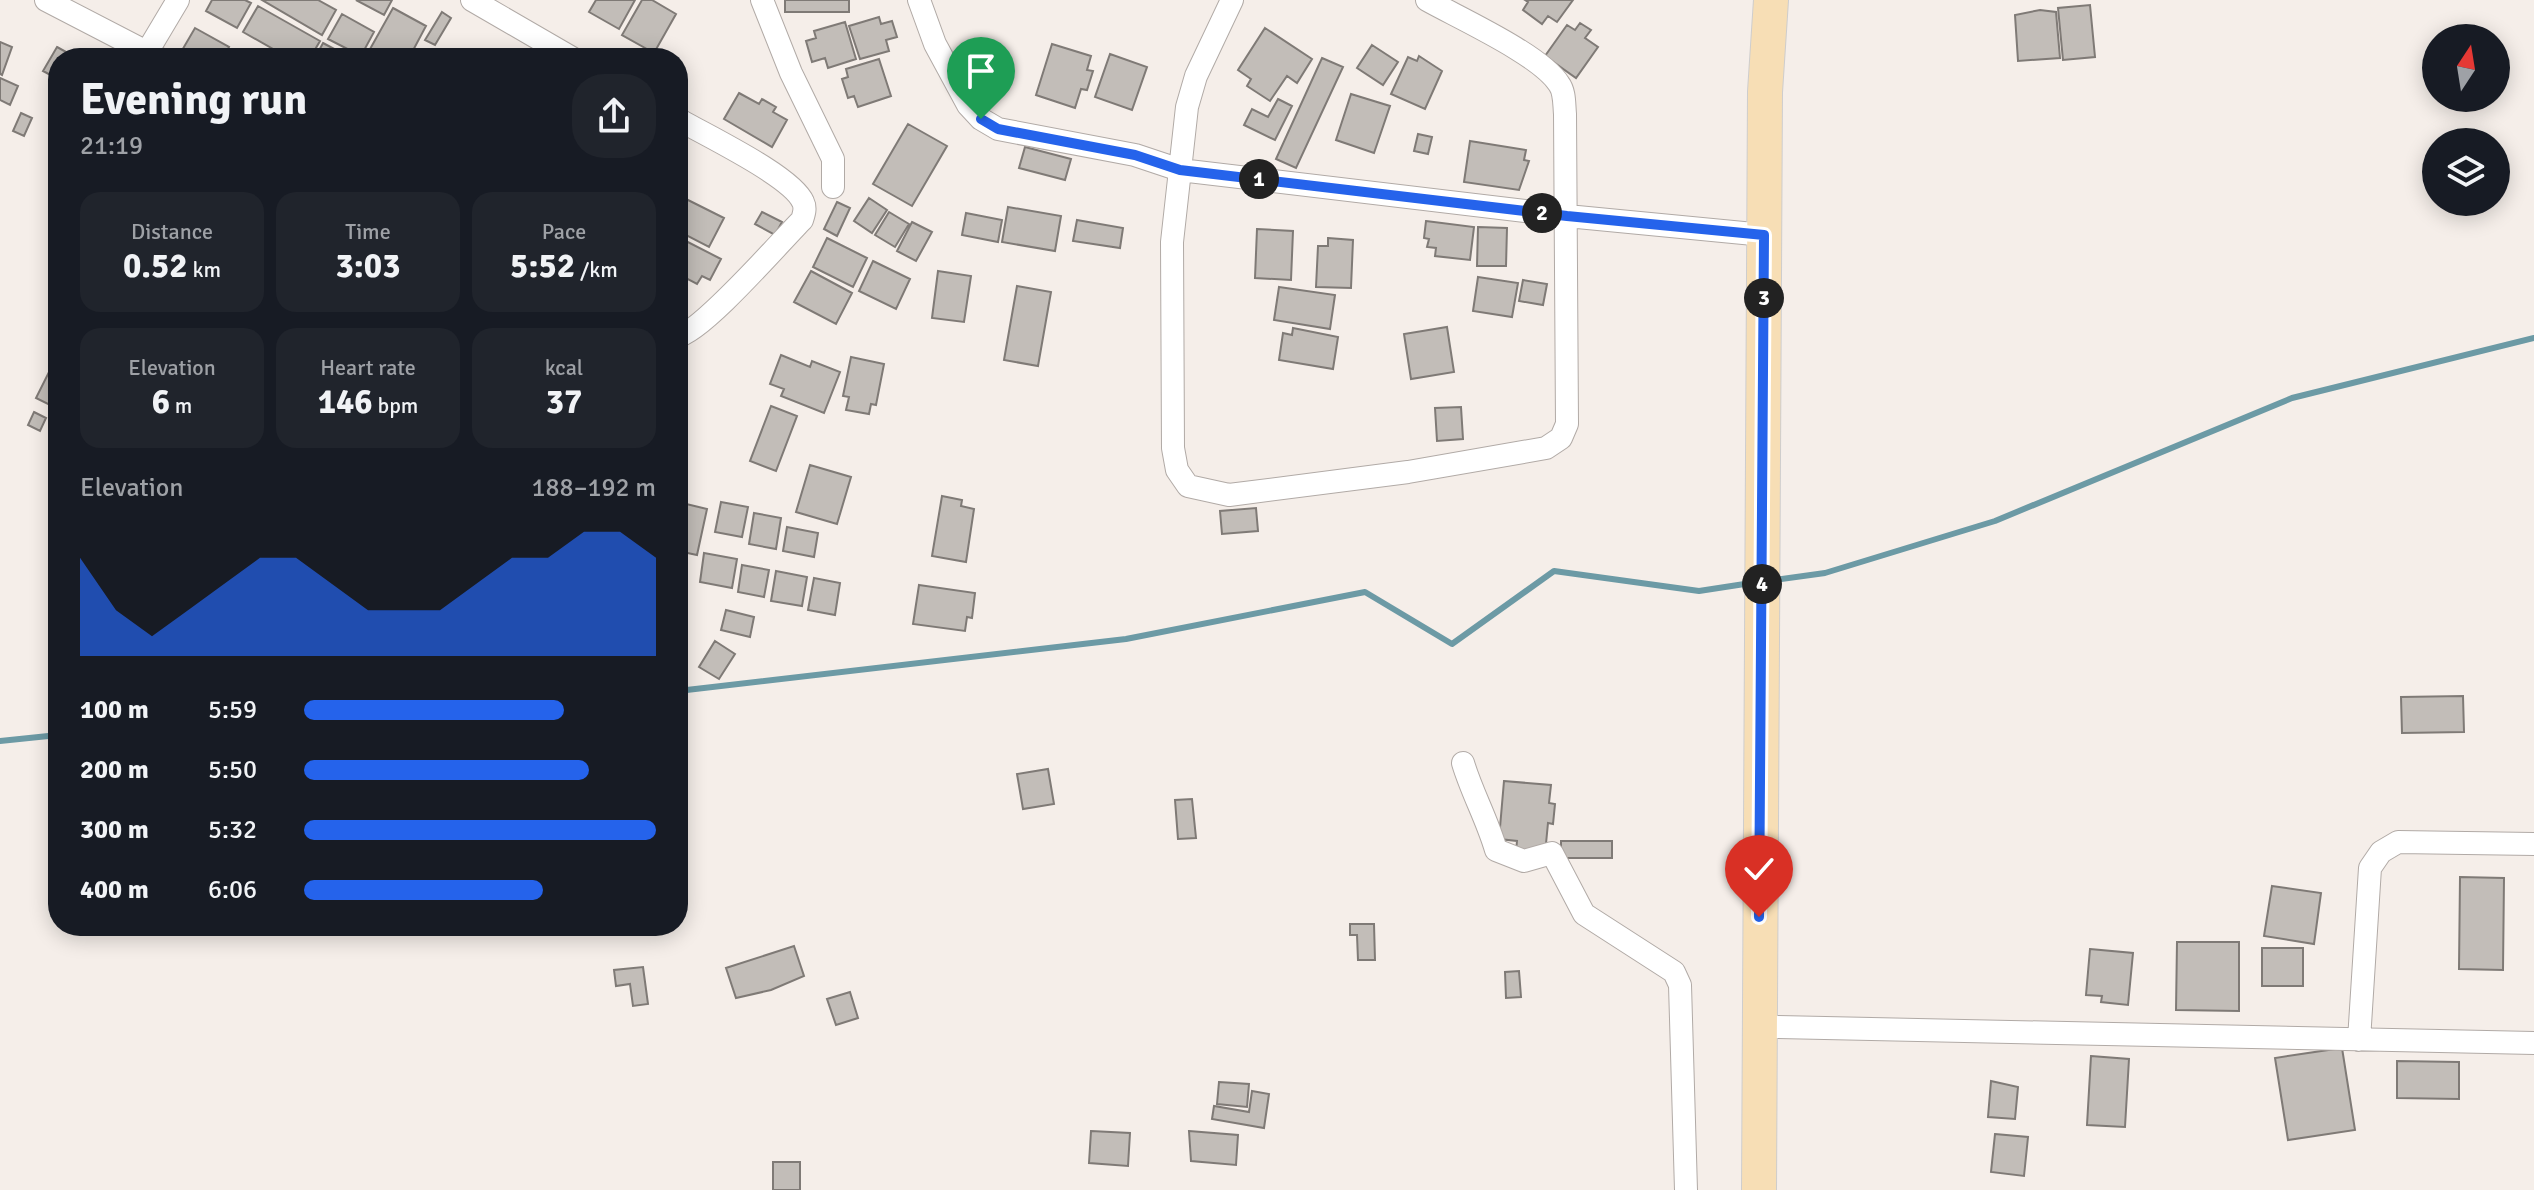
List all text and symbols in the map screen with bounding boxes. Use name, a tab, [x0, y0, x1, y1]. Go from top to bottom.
north arrow	[2422, 24, 2510, 112]
map controls	[2422, 24, 2510, 216]
pin	[947, 37, 1015, 119]
icon: arrive	[959, 49, 1003, 93]
text: Evening run	[80, 73, 307, 127]
button: share	[572, 74, 656, 158]
button: layers	[2422, 128, 2510, 216]
text: 21:19	[80, 130, 143, 162]
pin: 1	[1239, 159, 1279, 199]
text: 1	[1253, 165, 1265, 192]
pin: 2	[1522, 193, 1562, 233]
text: 2	[1536, 199, 1548, 226]
text: Distance	[131, 218, 213, 245]
text: Time	[345, 218, 391, 245]
text: Pace	[542, 218, 586, 245]
text: 0.52	[123, 245, 188, 287]
text: 3:03	[335, 245, 401, 287]
text: 5:52	[510, 245, 575, 287]
text: km	[188, 256, 221, 283]
text: /km	[575, 256, 618, 283]
pin: 3	[1744, 278, 1784, 318]
text: 3	[1758, 284, 1770, 311]
text: Elevation	[128, 354, 216, 381]
text: Heart rate	[320, 354, 416, 381]
text: kcal	[545, 354, 583, 381]
text: 6	[152, 381, 170, 423]
text: 146	[318, 381, 373, 423]
text: 37	[546, 381, 582, 423]
text: m	[170, 392, 192, 419]
text: bpm	[373, 392, 418, 419]
text: Elevation	[80, 472, 184, 504]
text: 188–192 m	[532, 472, 656, 504]
pin: 4	[1742, 564, 1782, 604]
text: 4	[1756, 570, 1768, 597]
text: 100 m	[80, 694, 149, 726]
text: 5:59	[208, 694, 257, 726]
text: 200 m	[80, 754, 149, 786]
text: 5:50	[208, 754, 257, 786]
text: 300 m	[80, 814, 149, 846]
text: 5:32	[208, 814, 257, 846]
pin	[1725, 835, 1793, 917]
icon: check	[1737, 847, 1781, 891]
text: 400 m	[80, 874, 149, 906]
text: 6:06	[208, 874, 257, 906]

